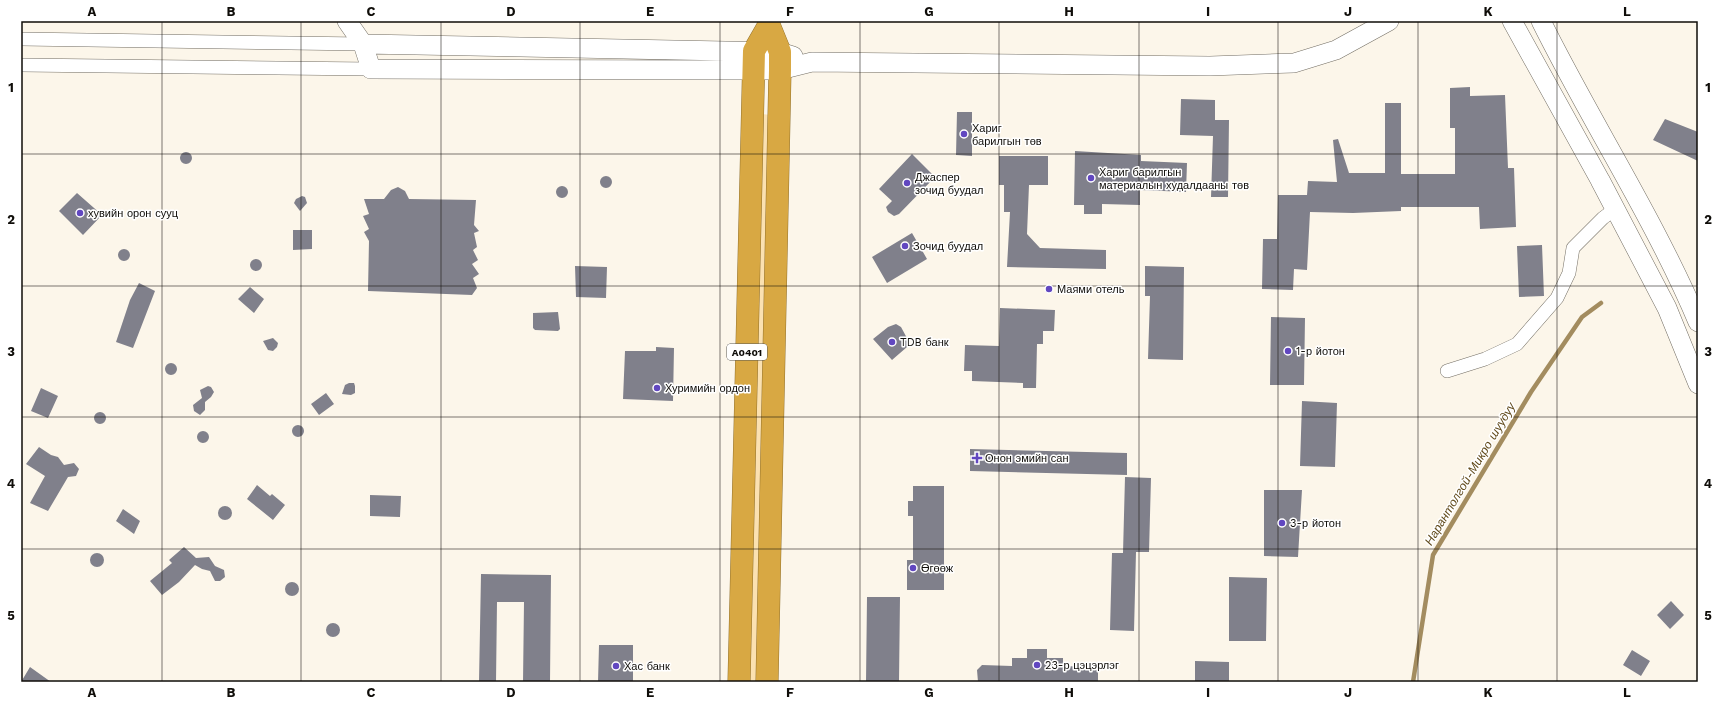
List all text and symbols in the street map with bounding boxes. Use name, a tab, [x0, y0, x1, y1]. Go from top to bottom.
text: A	[88, 4, 97, 19]
text: B	[227, 4, 236, 19]
text: C	[367, 4, 376, 19]
text: D	[506, 4, 516, 19]
text: E	[646, 4, 654, 19]
text: F	[786, 4, 794, 19]
text: G	[924, 4, 934, 19]
text: H	[1064, 4, 1074, 19]
text: I	[1206, 4, 1210, 19]
text: J	[1344, 4, 1352, 19]
text: K	[1483, 4, 1493, 19]
text: L	[1623, 4, 1631, 19]
text: 1	[8, 80, 14, 95]
text: 1	[1705, 80, 1711, 95]
place label: Хариг барилгын төв	[972, 122, 1042, 148]
marker: Хариг барилгын төв	[959, 129, 969, 139]
place label: Хариг барилгын материалын худалдааны төв	[1099, 166, 1249, 192]
place label: Джаспер зочид буудал	[915, 171, 984, 197]
marker: Хариг барилгын материалын худалдааны төв	[1086, 173, 1096, 183]
marker: Джаспер зочид буудал	[902, 178, 912, 188]
place label: хувийн орон сууц	[88, 207, 179, 220]
marker: хувийн орон сууц	[75, 208, 85, 218]
text: 2	[7, 212, 15, 227]
text: 2	[1704, 212, 1712, 227]
place label: Зочид буудал	[913, 240, 983, 253]
marker: Зочид буудал	[900, 241, 910, 251]
place label: Маями отель	[1057, 283, 1125, 296]
marker: Маями отель	[1044, 284, 1054, 294]
place label: TDB банк	[900, 336, 949, 349]
marker: TDB банк	[887, 337, 897, 347]
text: 3	[7, 344, 15, 359]
road number: A0401	[727, 344, 767, 360]
text: 3	[1704, 344, 1712, 359]
place label: 1-р йотон	[1296, 345, 1345, 358]
marker: 1-р йотон	[1283, 346, 1293, 356]
place label: Хуримийн ордон	[665, 382, 750, 395]
marker: Хуримийн ордон	[652, 383, 662, 393]
water label: Нарантолгой-Микро шуудуу	[1422, 399, 1519, 548]
place label: Онон эмийн сан	[985, 452, 1069, 465]
marker: Онон эмийн сан	[972, 453, 982, 463]
text: 4	[7, 476, 16, 491]
text: 4	[1704, 476, 1713, 491]
place label: 3-р йотон	[1290, 517, 1341, 530]
marker: 3-р йотон	[1277, 518, 1287, 528]
place label: Өгөөж	[921, 562, 954, 575]
marker: Өгөөж	[908, 563, 918, 573]
text: 5	[7, 608, 15, 623]
text: 5	[1704, 608, 1712, 623]
place label: 23-р цэцэрлэг	[1045, 659, 1119, 672]
place label: Хас банк	[624, 660, 670, 673]
marker: 23-р цэцэрлэг	[1032, 660, 1042, 670]
marker: Хас банк	[611, 661, 621, 671]
text: A	[88, 685, 97, 700]
text: B	[227, 685, 236, 700]
text: C	[367, 685, 376, 700]
text: D	[506, 685, 516, 700]
text: E	[646, 685, 654, 700]
text: F	[786, 685, 794, 700]
text: G	[924, 685, 934, 700]
text: H	[1064, 685, 1074, 700]
text: I	[1206, 685, 1210, 700]
text: J	[1344, 685, 1352, 700]
text: K	[1483, 685, 1493, 700]
text: L	[1623, 685, 1631, 700]

